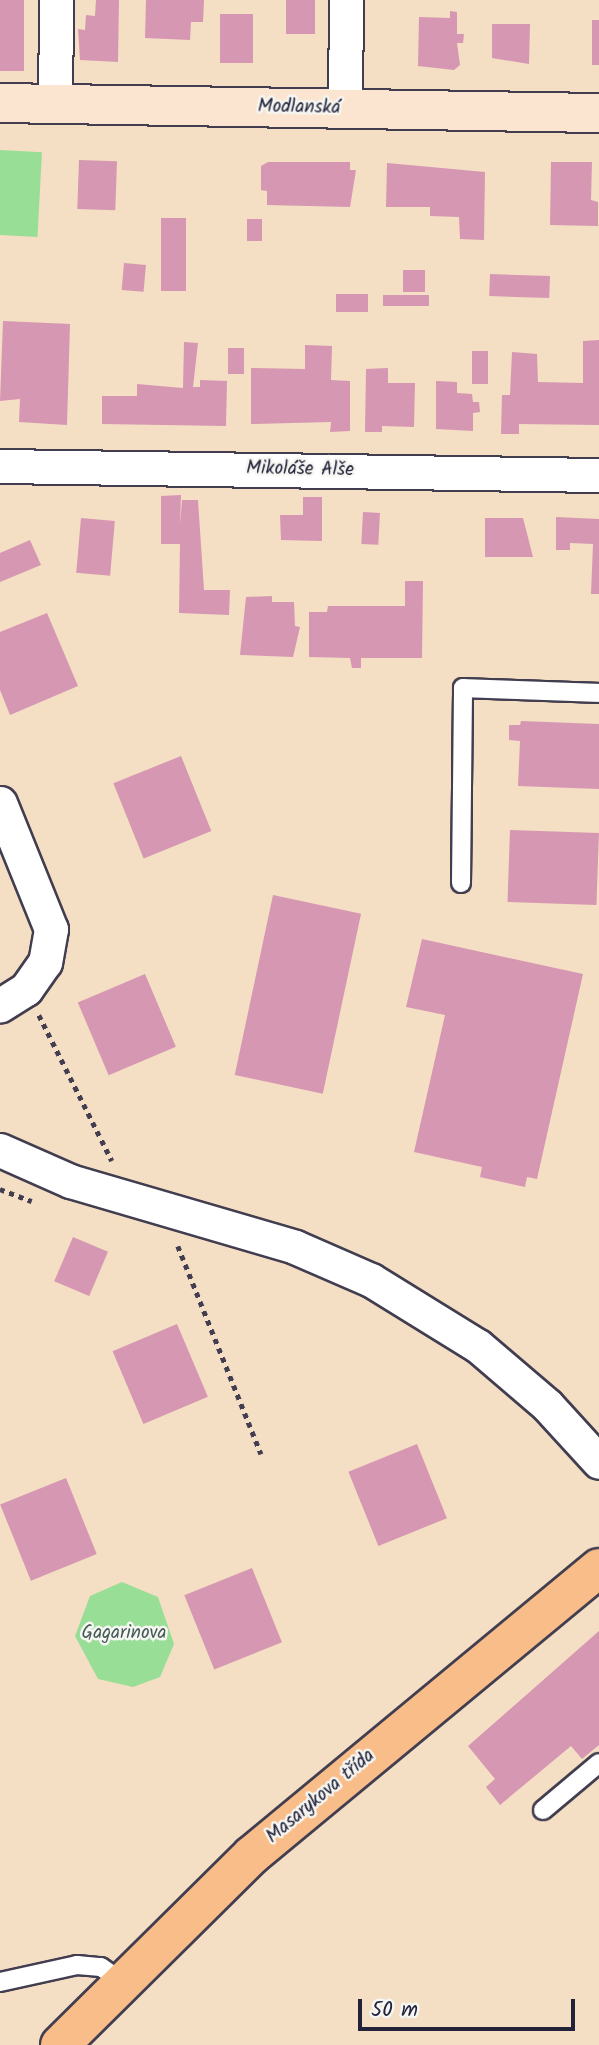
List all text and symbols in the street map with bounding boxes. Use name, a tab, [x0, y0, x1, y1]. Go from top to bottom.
street label: Modlanská	[257, 96, 341, 120]
street label: Mikoláše Alše	[246, 458, 354, 482]
park label: Gagarinova	[82, 1623, 166, 1645]
street label: Masarykova třída	[262, 1745, 380, 1849]
scale bar	[361, 1986, 578, 2030]
text: 50 m	[371, 1994, 418, 2027]

